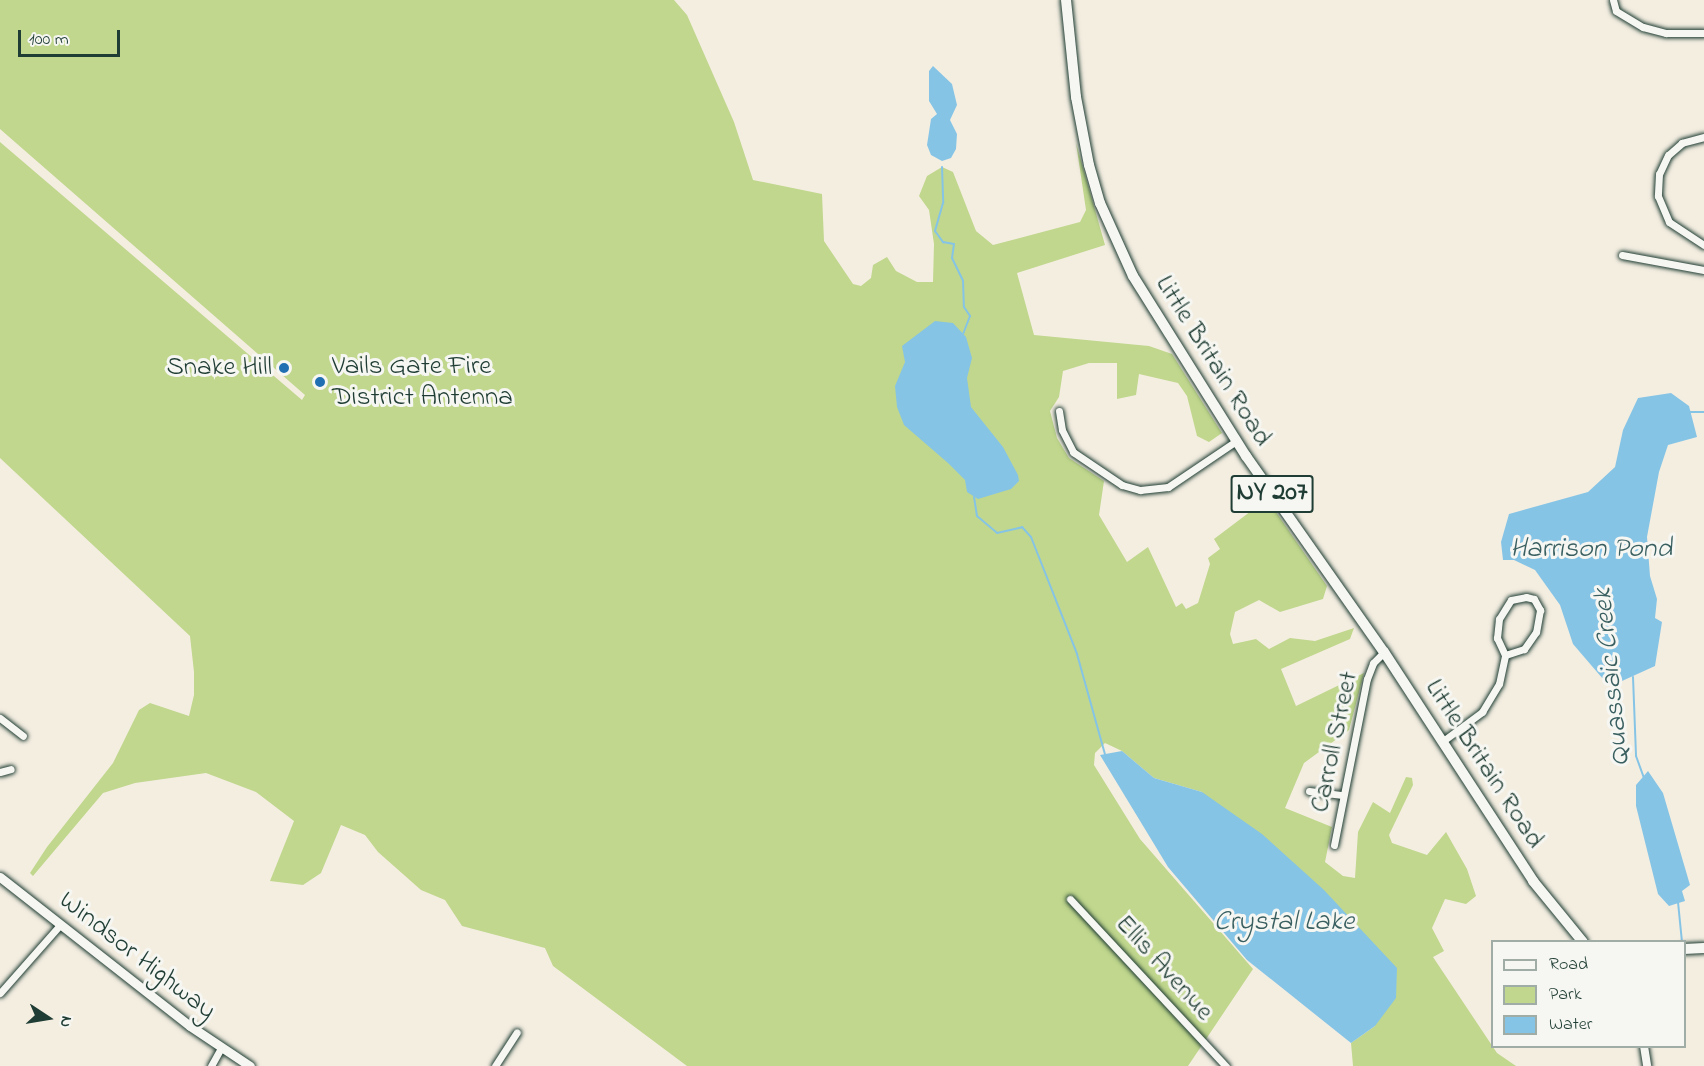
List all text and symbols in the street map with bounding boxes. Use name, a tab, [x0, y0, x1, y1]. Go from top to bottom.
scale bar	[21, 18, 123, 56]
text: 100 m	[29, 27, 69, 53]
street label: Little Britain Road	[1148, 270, 1278, 452]
place label: Vails Gate Fire District Antenna	[332, 350, 513, 413]
place label: Snake Hill	[166, 352, 272, 384]
marker: Snake Hill	[277, 361, 291, 375]
marker: Vails Gate Fire District Antenna	[313, 375, 327, 389]
road number: NY 207	[1230, 471, 1314, 517]
water label: Harrison Pond	[1510, 533, 1672, 567]
water label: Quassaic Creek	[1587, 586, 1639, 768]
street label: Carroll Street	[1304, 669, 1366, 815]
street label: Little Britain Road	[1417, 673, 1551, 855]
street label: Windsor Highway	[52, 885, 222, 1027]
water label: Crystal Lake	[1214, 906, 1354, 940]
street label: Ellis Avenue	[1108, 908, 1220, 1028]
legend	[1491, 940, 1686, 1048]
text: Road	[1549, 952, 1588, 978]
text: Park	[1549, 982, 1582, 1008]
north arrow	[18, 988, 78, 1048]
text: Water	[1549, 1012, 1592, 1038]
text: N	[53, 1014, 78, 1030]

